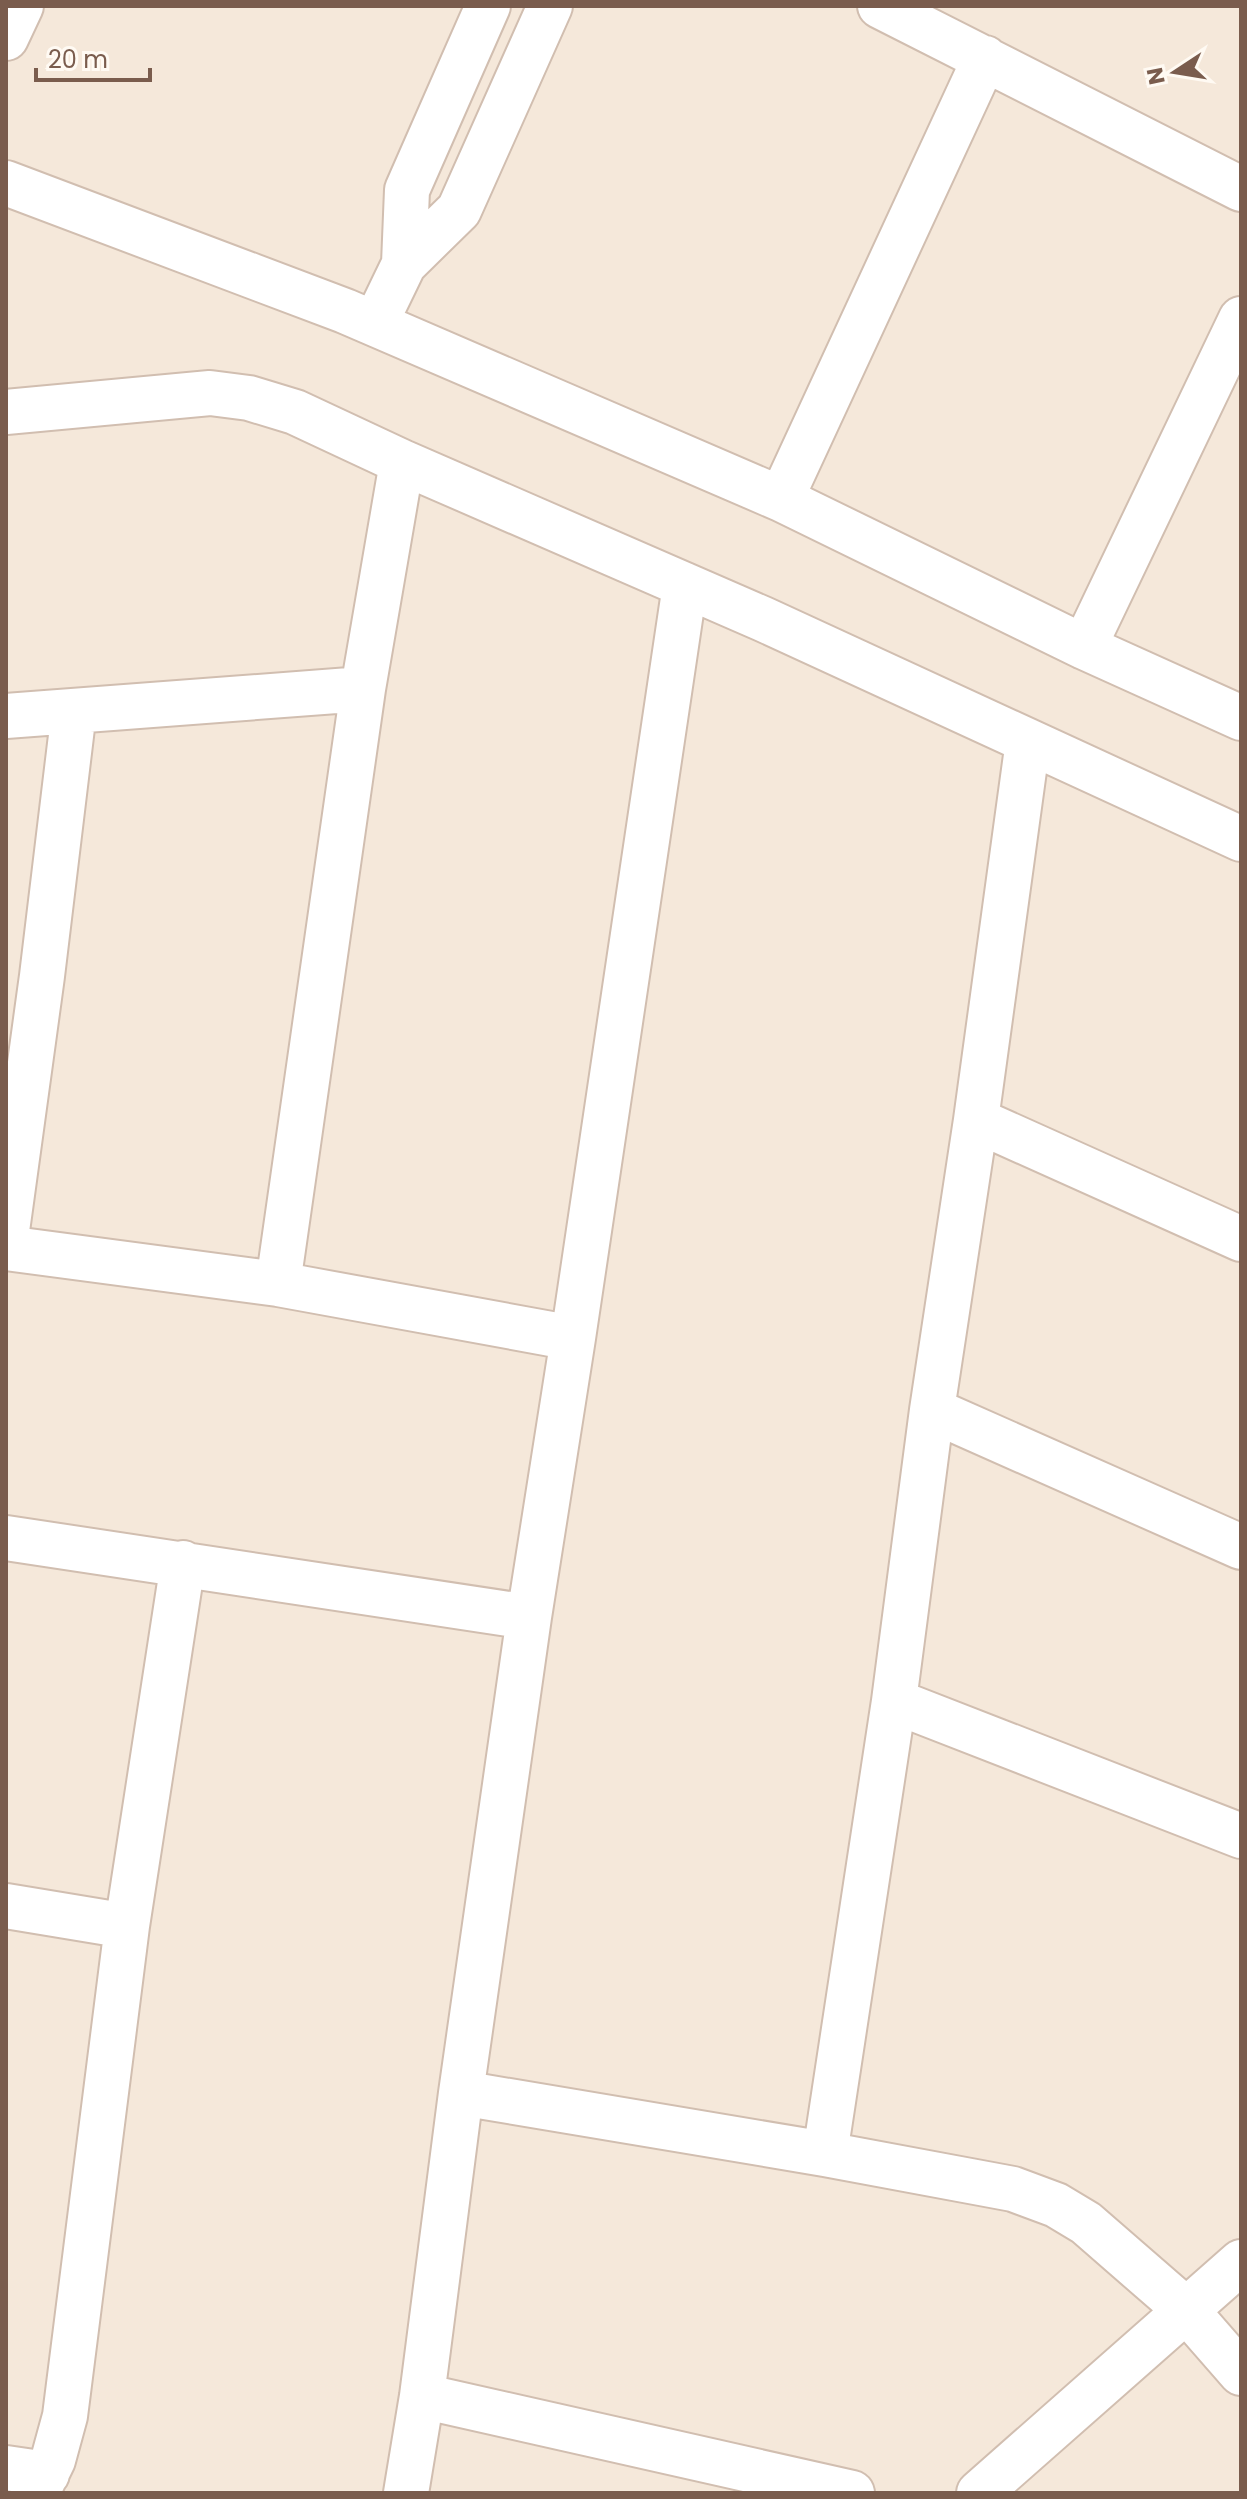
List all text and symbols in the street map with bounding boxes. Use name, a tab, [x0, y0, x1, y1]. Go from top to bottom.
scale bar	[36, 32, 150, 82]
north arrow	[1135, 32, 1215, 112]
text: 20 m	[48, 43, 108, 76]
text: N	[1139, 65, 1173, 87]

